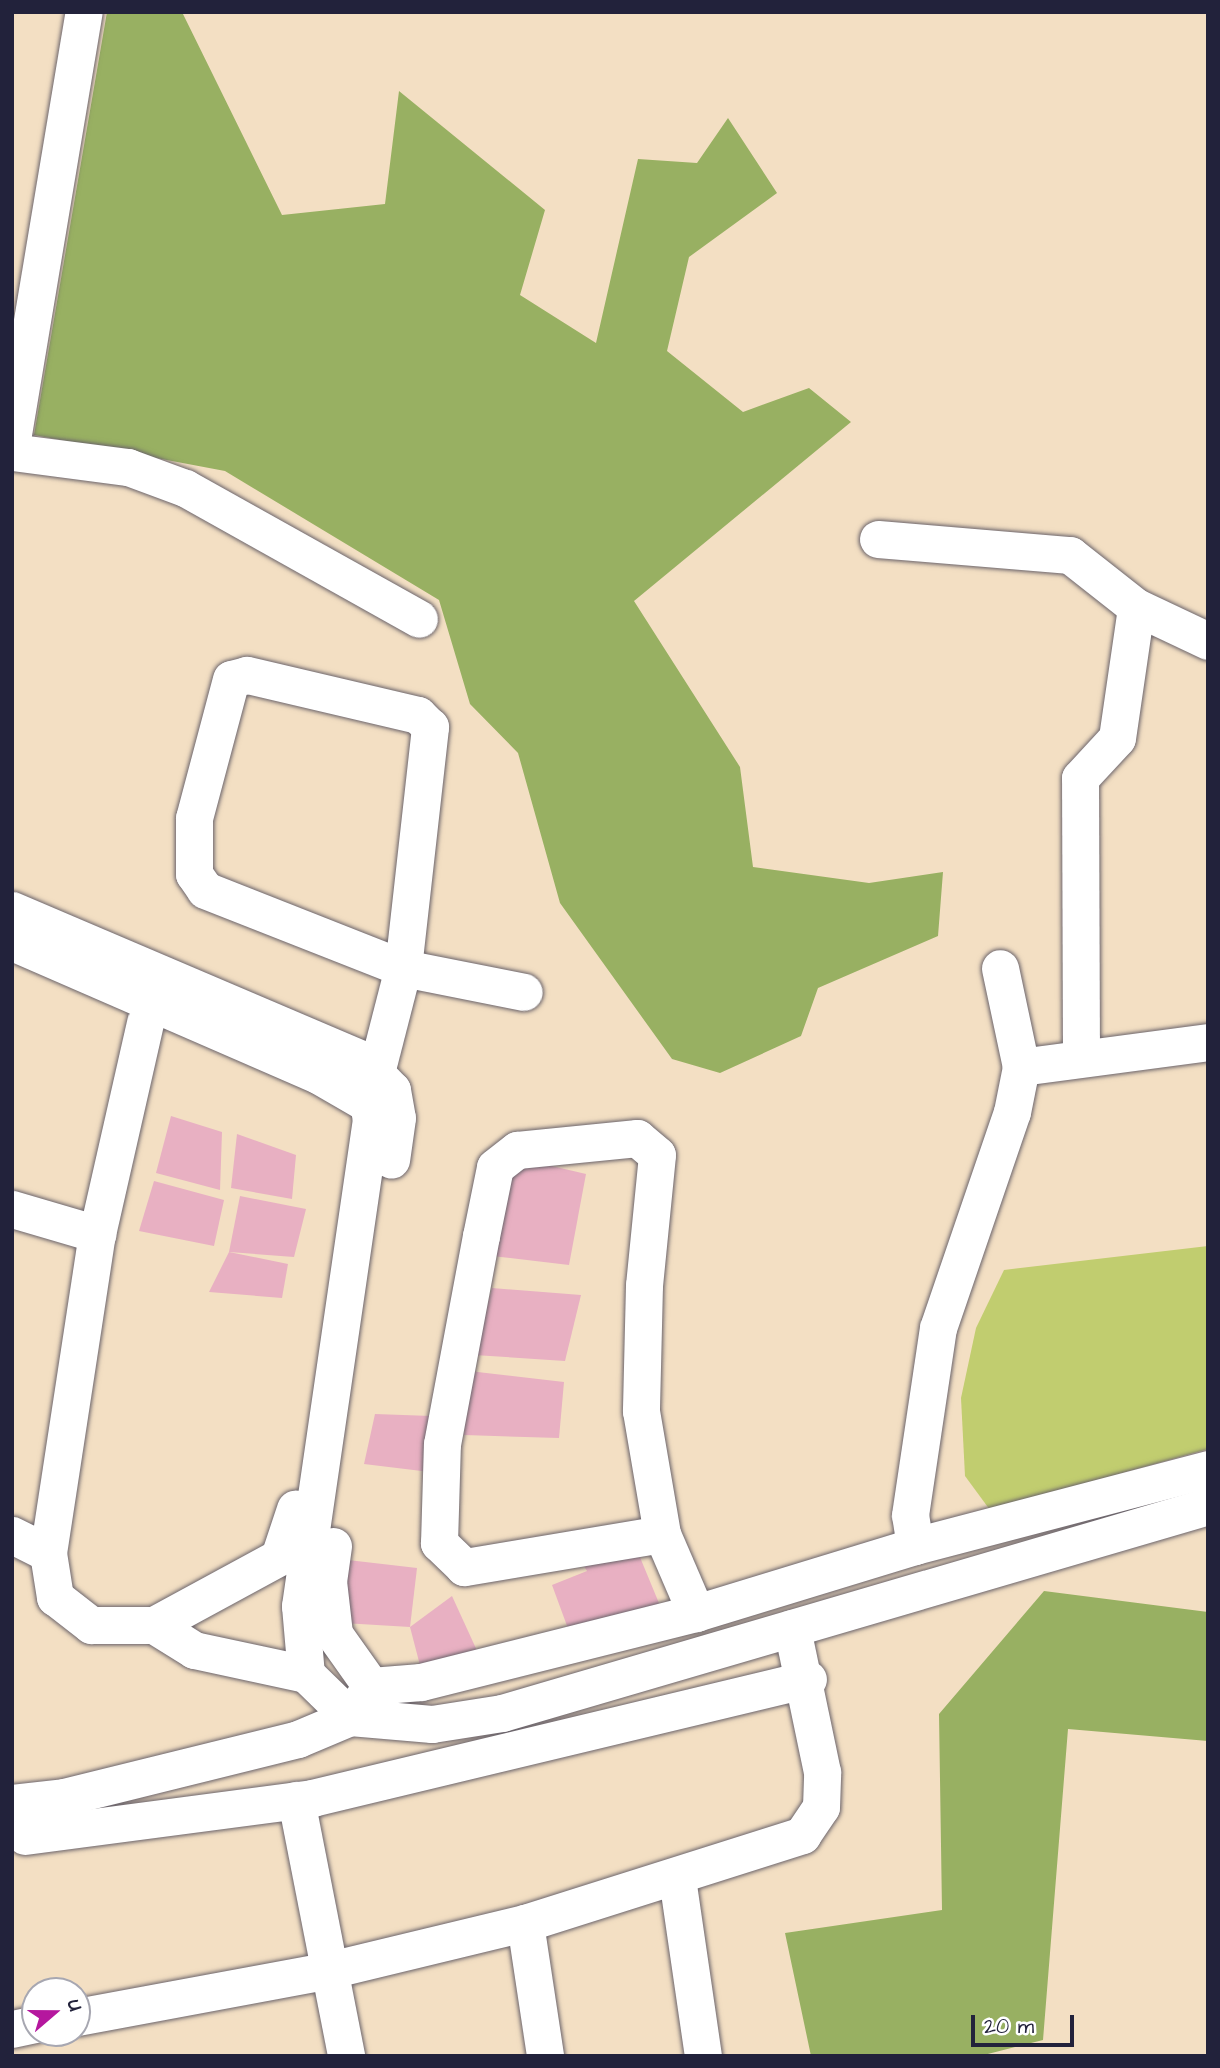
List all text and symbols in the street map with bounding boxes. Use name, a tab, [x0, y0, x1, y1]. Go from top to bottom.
north arrow	[21, 1977, 91, 2047]
text: U	[60, 1996, 89, 2015]
scale bar	[975, 2002, 1078, 2046]
text: 20 m	[984, 2012, 1034, 2041]

